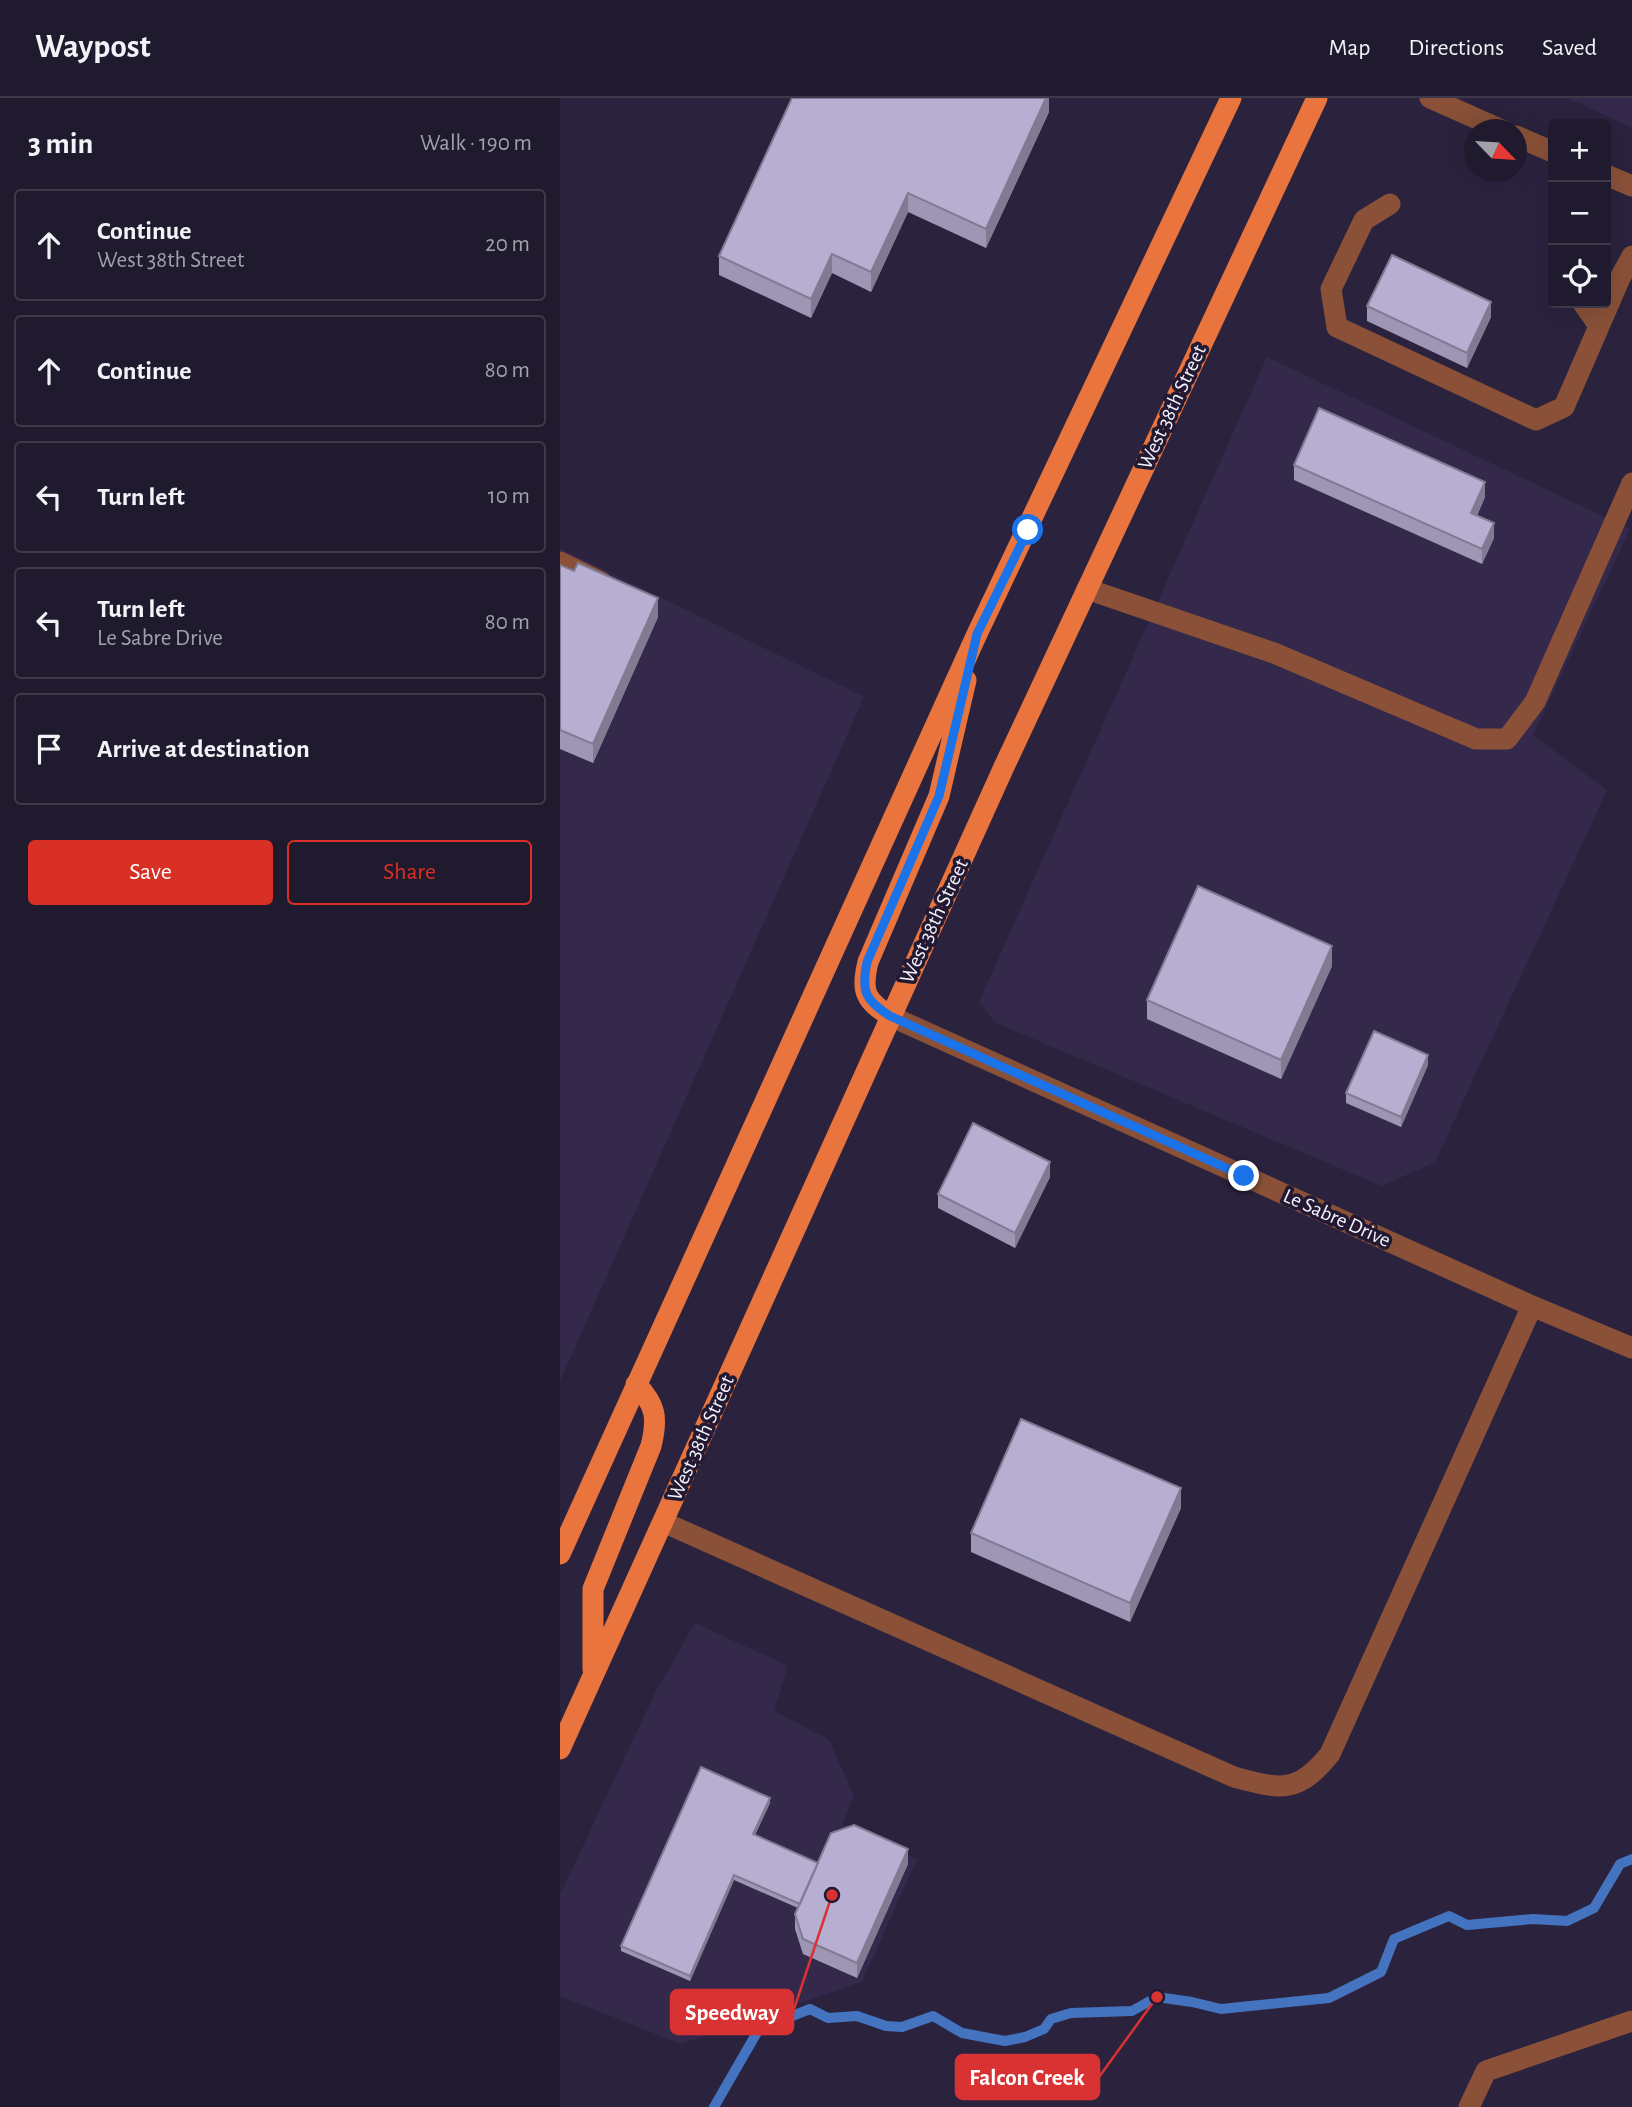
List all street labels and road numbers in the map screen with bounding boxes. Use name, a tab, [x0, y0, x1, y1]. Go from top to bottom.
street label: West 38th Street	[1134, 341, 1210, 472]
street label: West 38th Street	[896, 855, 972, 986]
street label: Le Sabre Drive	[1280, 1185, 1394, 1251]
street label: West 38th Street	[664, 1372, 738, 1504]

